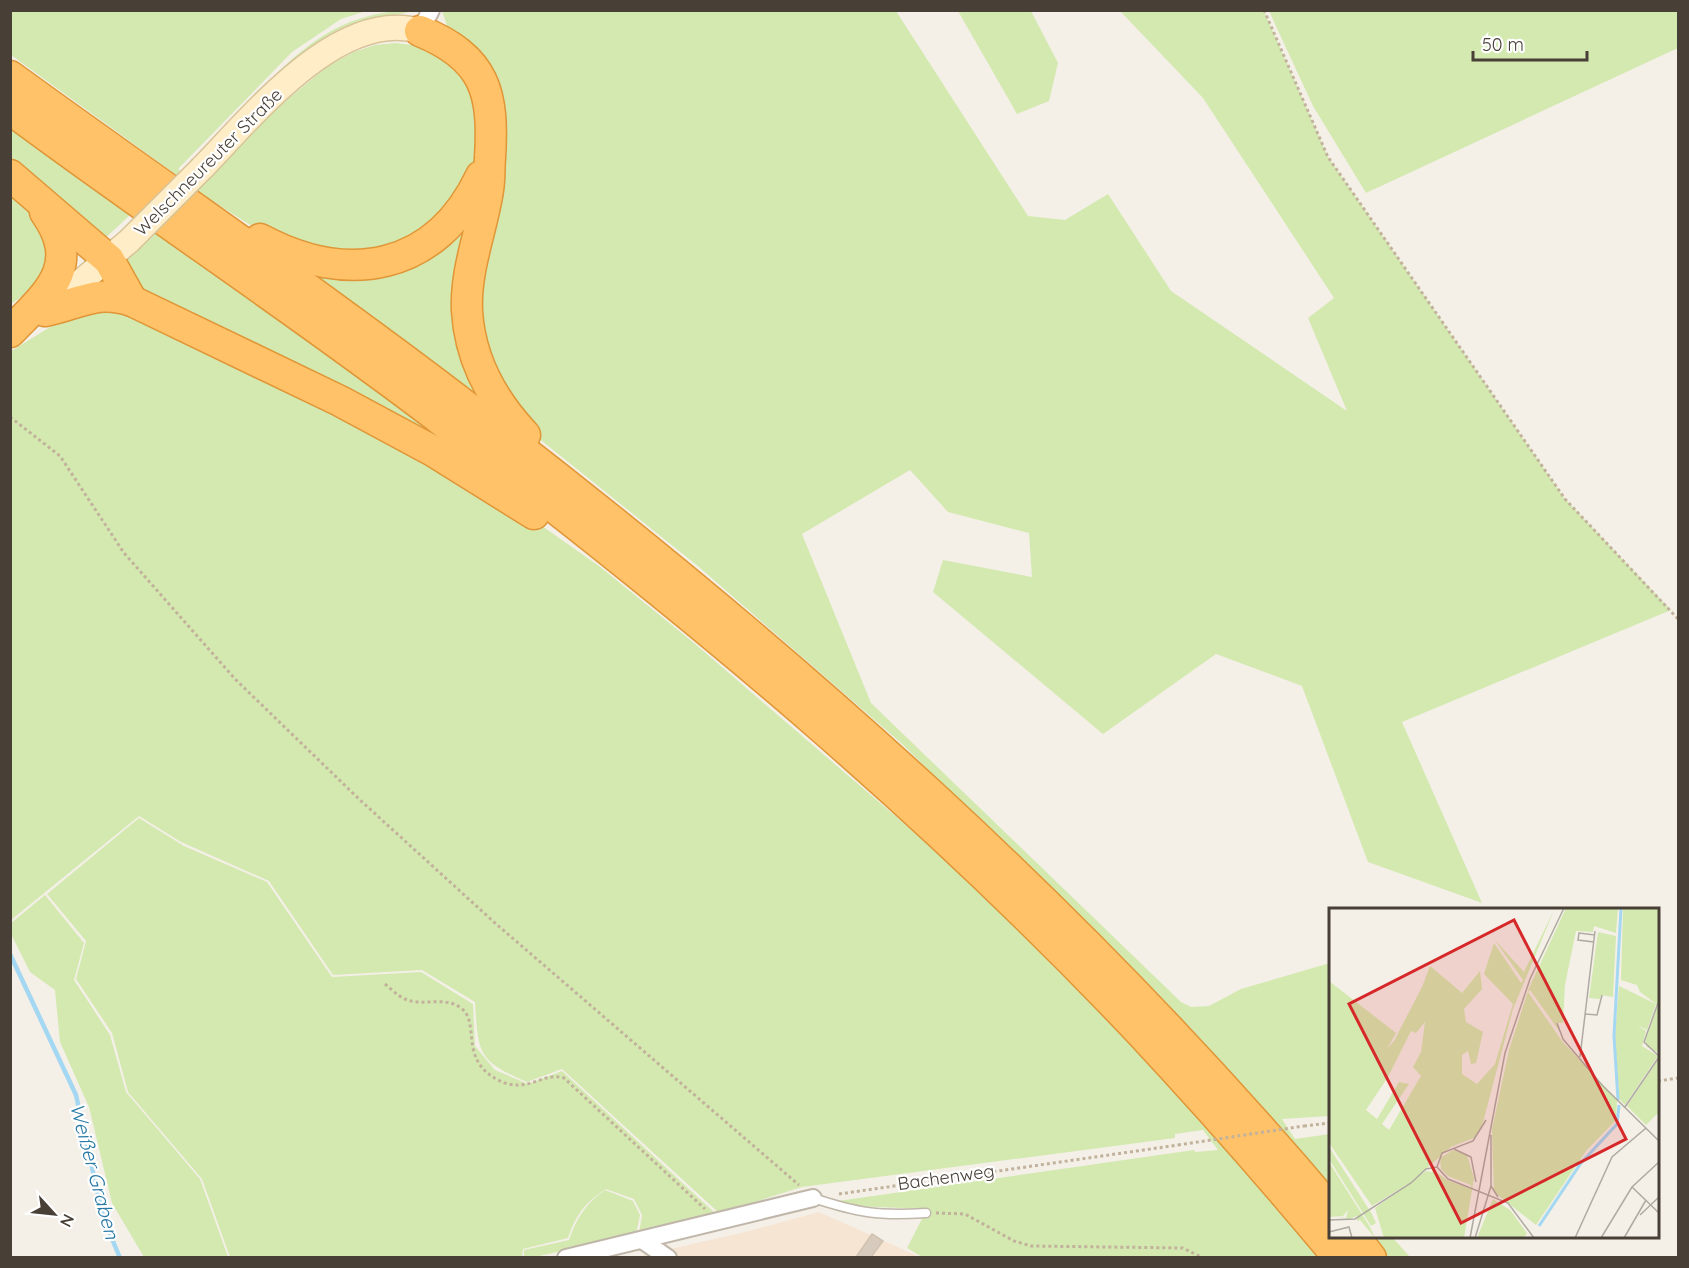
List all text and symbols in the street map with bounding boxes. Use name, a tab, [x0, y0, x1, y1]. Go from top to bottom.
scale bar	[1473, 24, 1587, 62]
text: 50 m	[1482, 33, 1524, 56]
street label: Welschneureuter Straße	[129, 83, 287, 241]
inset map	[1329, 908, 1659, 1238]
water label: Weißer Graben	[65, 1100, 125, 1242]
street label: Bachenweg	[896, 1159, 996, 1195]
north arrow	[24, 1184, 84, 1244]
text: N	[56, 1211, 79, 1231]

